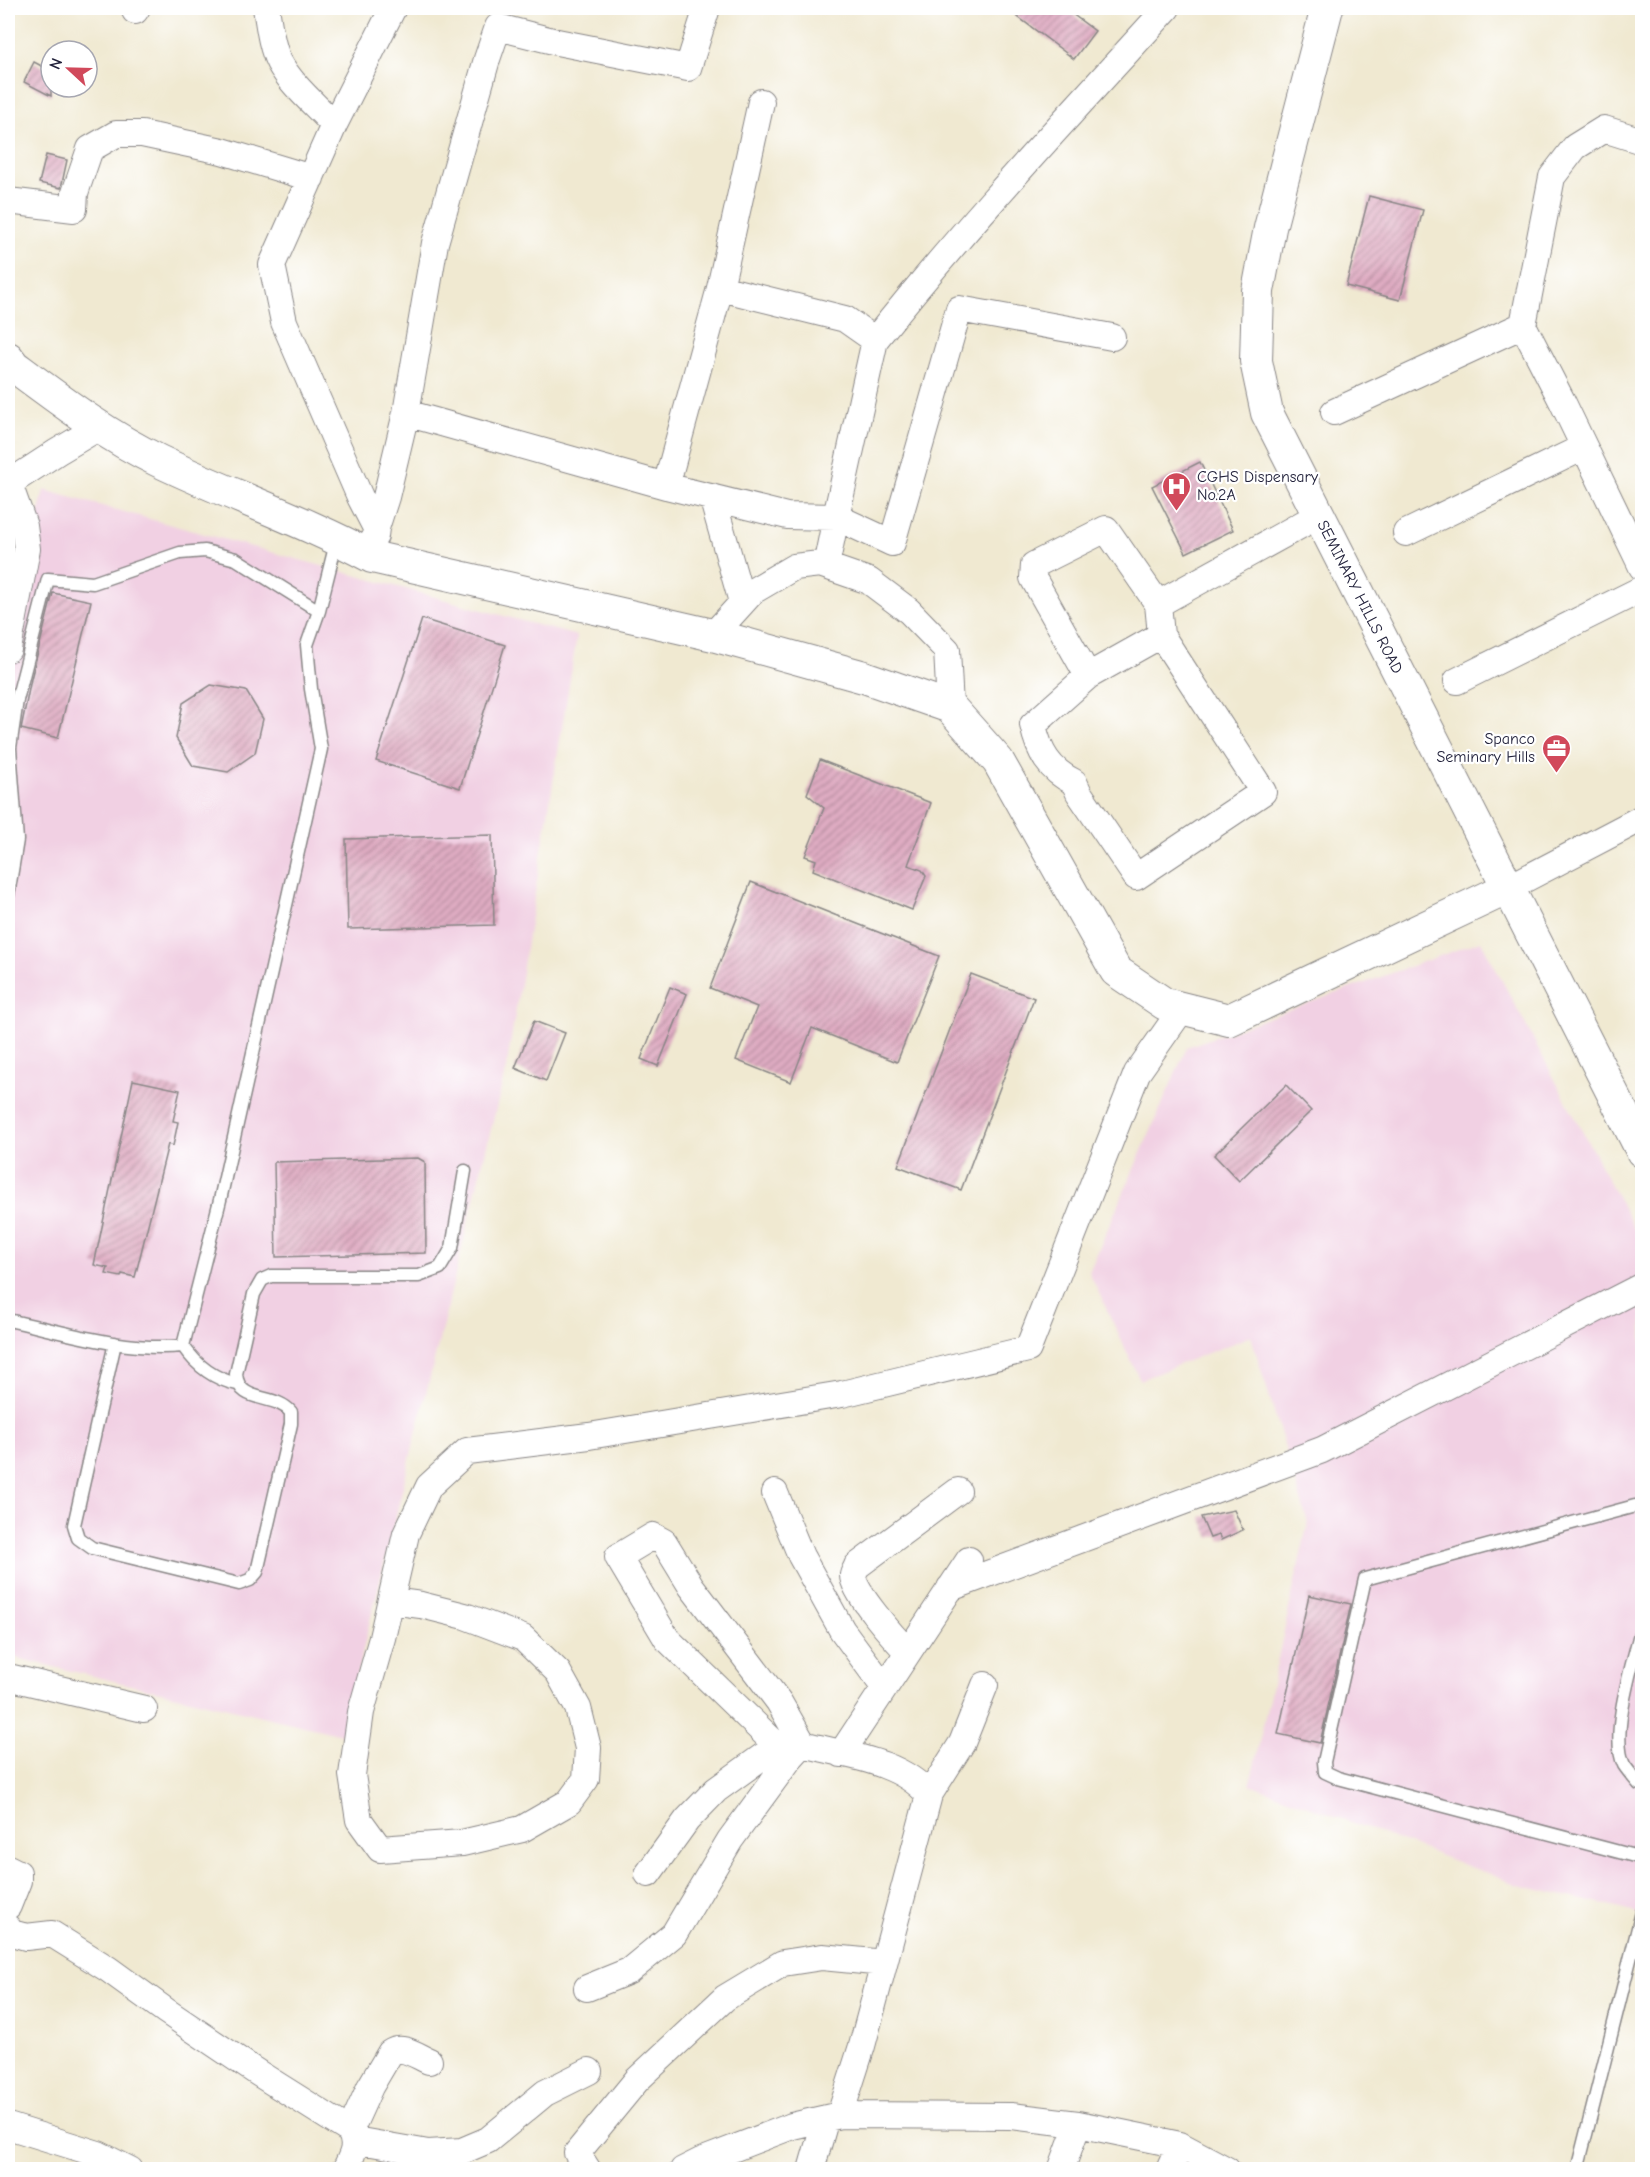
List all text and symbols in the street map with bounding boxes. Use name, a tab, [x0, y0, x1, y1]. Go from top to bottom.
north arrow	[39, 39, 99, 99]
text: N	[46, 56, 66, 72]
place label: CGHS Dispensary No.2A	[1197, 468, 1319, 504]
hospital icon: CGHS Dispensary No.2A	[1160, 470, 1192, 512]
street label: SEMINARY HILLS ROAD	[1313, 517, 1407, 677]
place label: Spanco Seminary Hills	[1436, 730, 1535, 766]
office icon: Spanco Seminary Hills	[1540, 732, 1572, 774]

